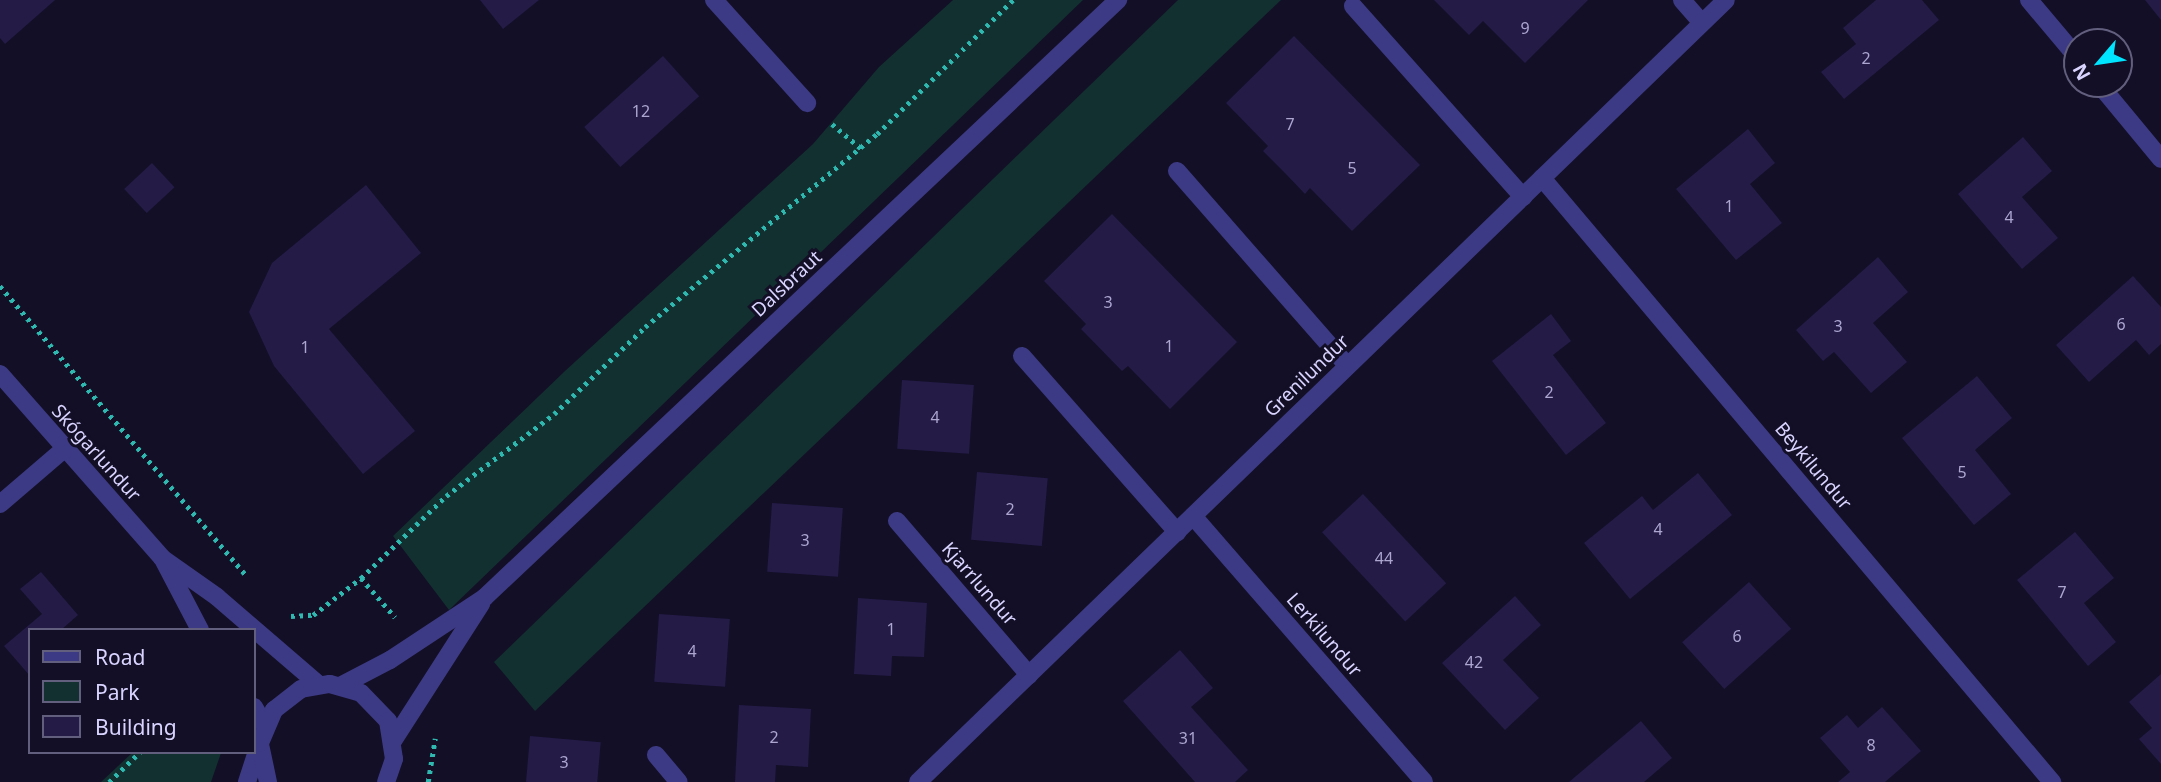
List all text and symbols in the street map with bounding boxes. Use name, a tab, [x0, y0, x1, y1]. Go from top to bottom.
house number: 9	[1520, 18, 1530, 38]
north arrow	[2063, 28, 2133, 98]
house number: 2	[1861, 48, 1871, 68]
text: N	[2066, 59, 2097, 85]
house number: 12	[632, 101, 650, 121]
house number: 7	[1285, 114, 1295, 134]
house number: 5	[1347, 158, 1357, 178]
house number: 1	[1724, 196, 1734, 216]
house number: 4	[2004, 207, 2014, 227]
street label: Dalsbraut	[747, 246, 827, 322]
house number: 3	[1103, 292, 1113, 312]
house number: 6	[2116, 314, 2126, 334]
house number: 3	[1833, 316, 1843, 336]
street label: Grenilundur	[1260, 330, 1354, 422]
house number: 1	[1164, 336, 1174, 356]
house number: 1	[300, 337, 310, 357]
house number: 2	[1544, 382, 1554, 402]
street label: Skógarlundur	[47, 400, 145, 506]
house number: 4	[930, 407, 940, 427]
street label: Beykilundur	[1770, 418, 1856, 514]
house number: 5	[1957, 462, 1967, 482]
house number: 2	[1005, 499, 1015, 519]
house number: 4	[1653, 519, 1663, 539]
house number: 3	[800, 530, 810, 550]
street label: Kjarrlundur	[937, 538, 1021, 630]
house number: 44	[1375, 548, 1393, 568]
house number: 7	[2057, 582, 2067, 602]
street label: Lerkilundur	[1282, 589, 1366, 681]
house number: 1	[886, 619, 896, 639]
house number: 6	[1732, 626, 1742, 646]
legend	[28, 628, 256, 754]
house number: 4	[687, 641, 697, 661]
text: Road	[95, 643, 145, 671]
house number: 42	[1465, 652, 1483, 672]
text: Park	[95, 678, 139, 706]
text: Building	[95, 713, 177, 741]
house number: 2	[769, 727, 779, 747]
house number: 31	[1179, 728, 1197, 748]
house number: 8	[1866, 735, 1876, 755]
house number: 3	[559, 752, 569, 772]

